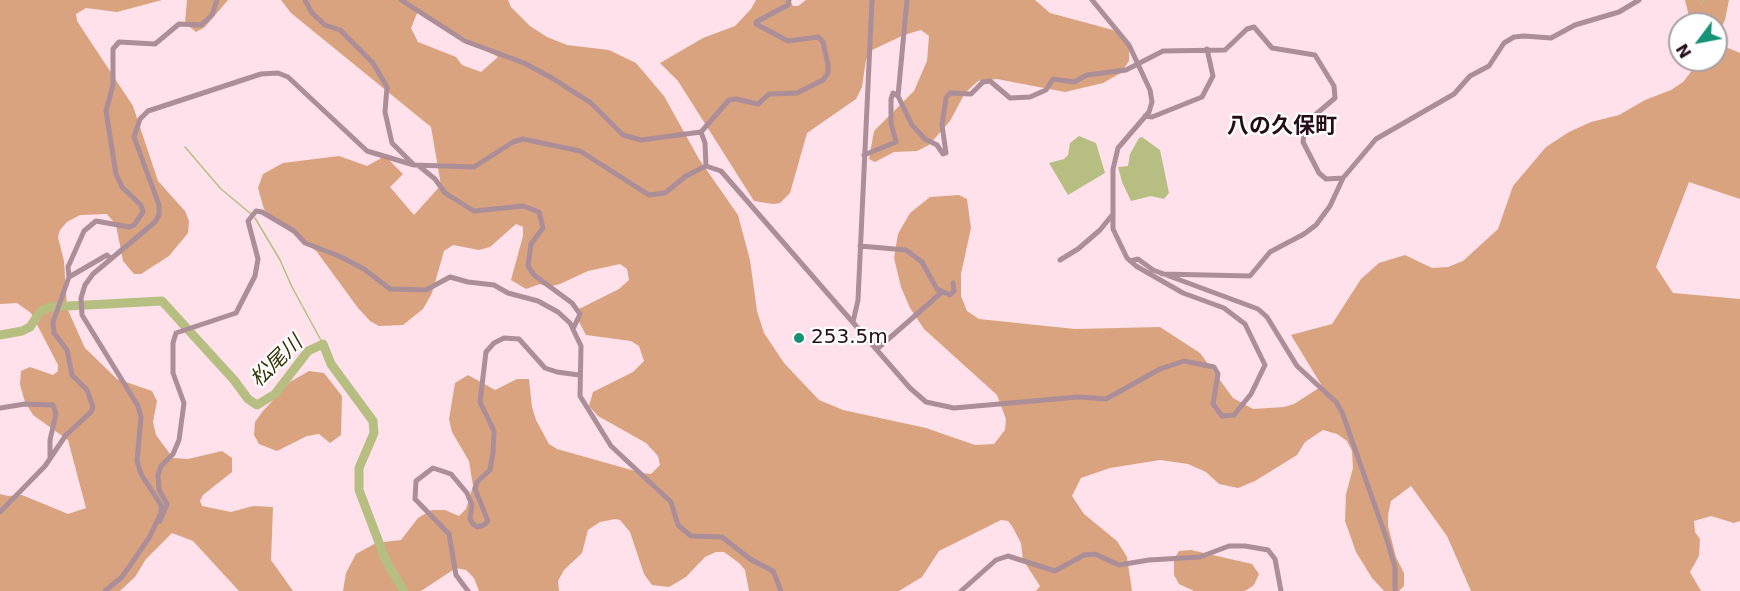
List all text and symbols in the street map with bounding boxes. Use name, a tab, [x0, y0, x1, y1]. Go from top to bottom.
north arrow	[1668, 12, 1728, 72]
text: N	[1672, 40, 1696, 61]
district label: 八の久保町	[1227, 114, 1337, 140]
place label: 253.5m	[811, 326, 888, 350]
water label: 松尾川	[246, 331, 308, 393]
marker: 253.5m	[792, 331, 806, 345]

